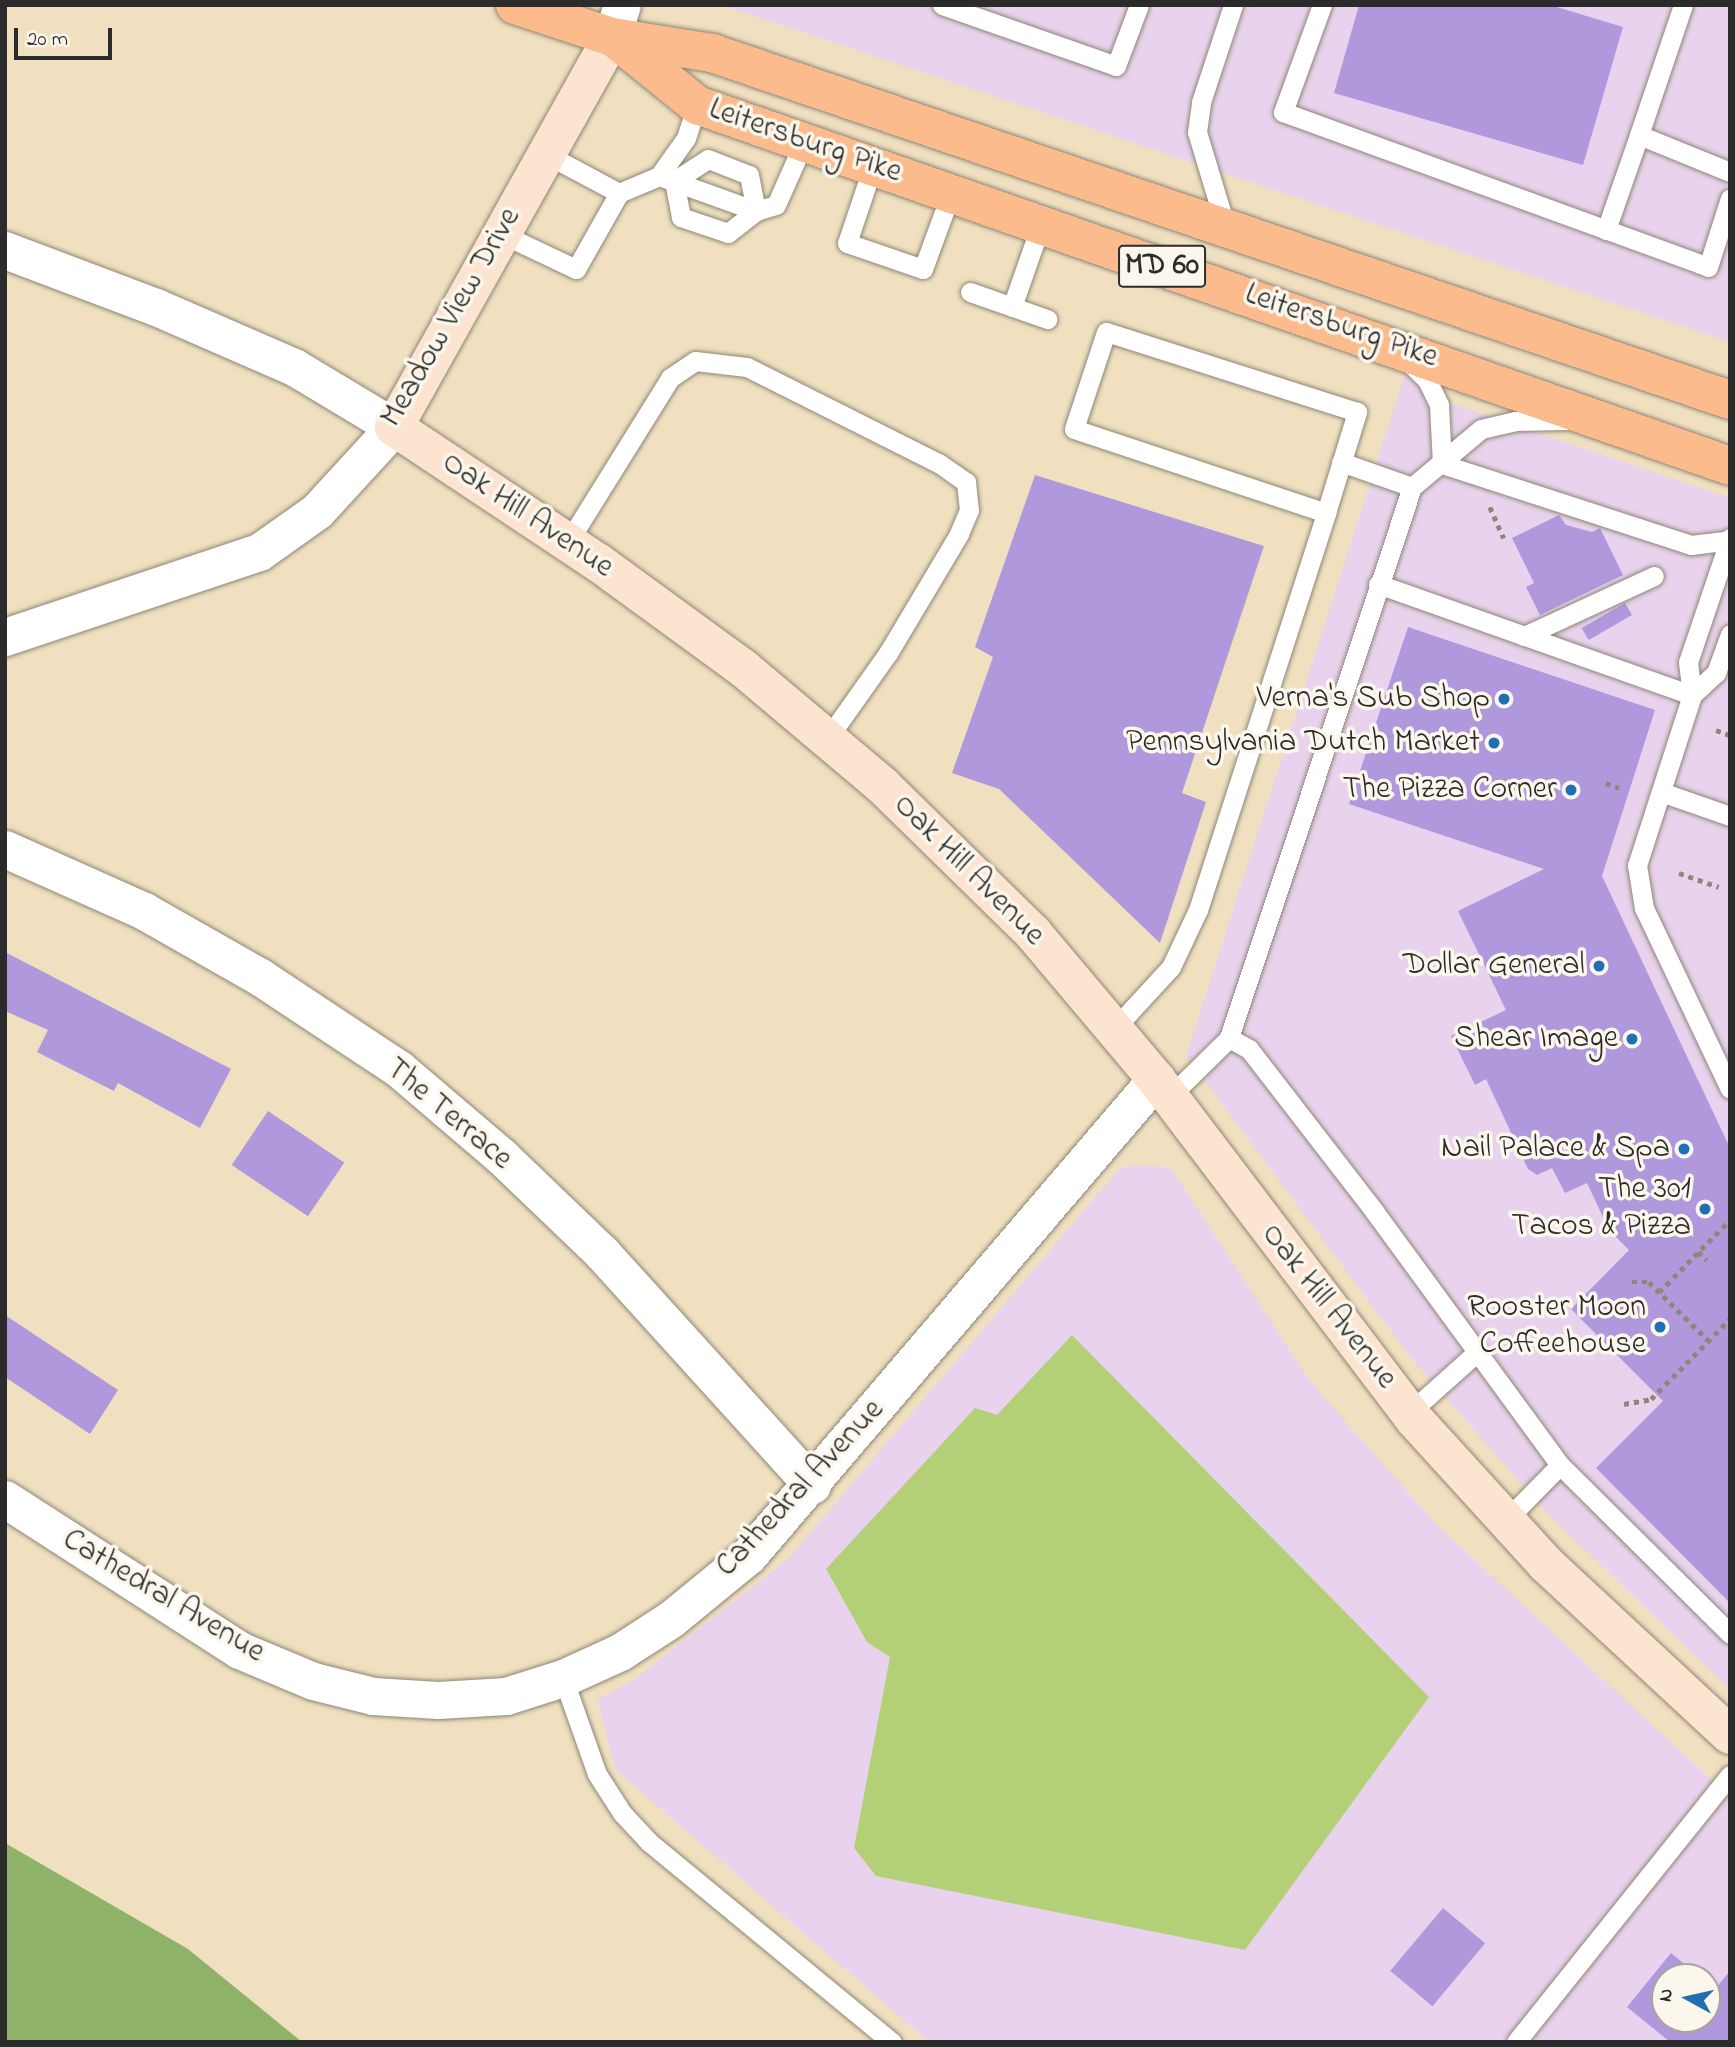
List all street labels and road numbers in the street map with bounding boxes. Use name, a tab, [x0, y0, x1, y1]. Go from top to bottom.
street label: Leitersburg Pike	[704, 91, 906, 193]
street label: Meadow View Drive	[374, 201, 530, 435]
road number: MD 60	[1116, 240, 1208, 292]
street label: Leitersburg Pike	[1240, 276, 1442, 378]
street label: Oak Hill Avenue	[434, 444, 620, 588]
street label: Oak Hill Avenue	[884, 787, 1052, 955]
street label: The Terrace	[377, 1051, 519, 1179]
street label: Oak Hill Avenue	[1252, 1217, 1404, 1397]
street label: Cathedral Avenue	[709, 1392, 893, 1586]
street label: Cathedral Avenue	[55, 1521, 271, 1673]

